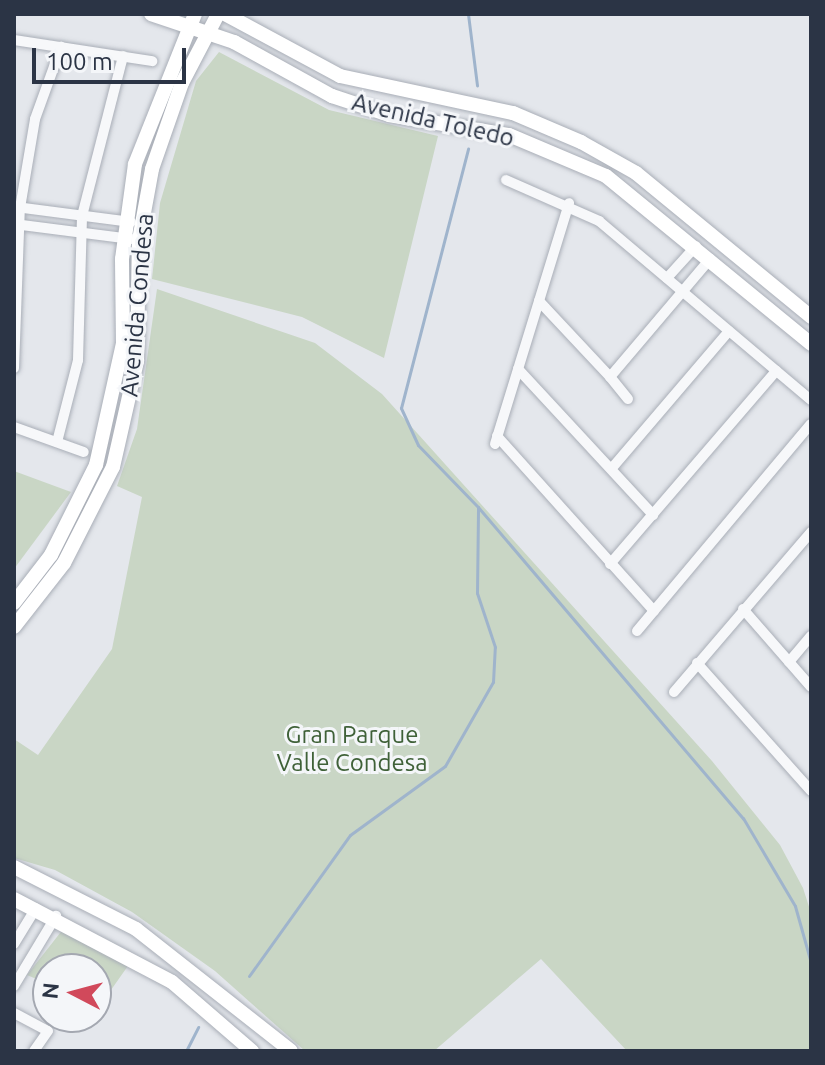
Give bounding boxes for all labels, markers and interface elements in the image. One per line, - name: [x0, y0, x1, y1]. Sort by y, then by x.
- scale bar: [36, 32, 190, 82]
- text: 100 m: [46, 48, 113, 75]
- street label: Avenida Toledo: [349, 87, 517, 153]
- street label: Avenida Condesa: [115, 212, 159, 398]
- park label: Gran Parque Valle Condesa: [277, 721, 427, 777]
- north arrow: [32, 953, 112, 1033]
- text: N: [36, 981, 63, 1000]

